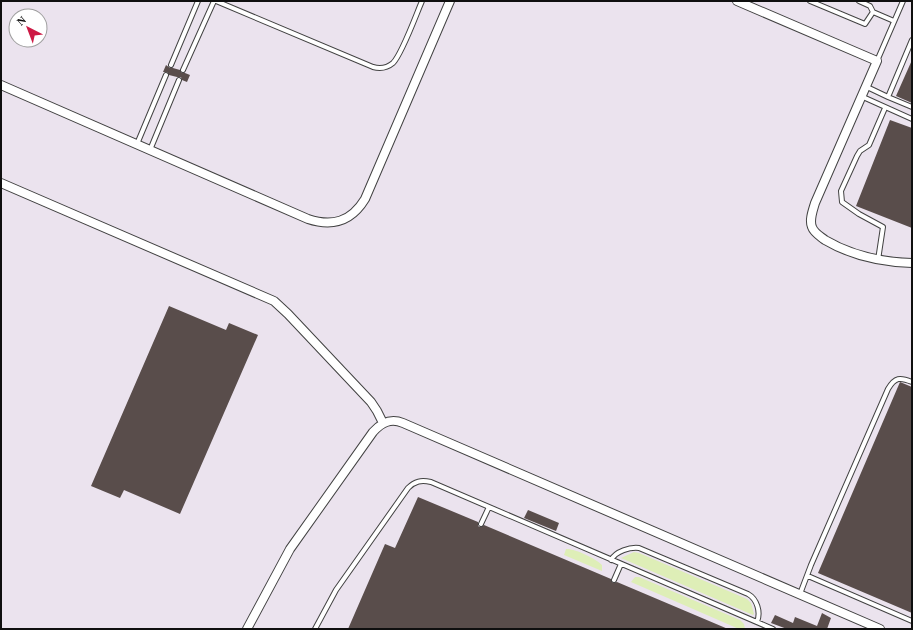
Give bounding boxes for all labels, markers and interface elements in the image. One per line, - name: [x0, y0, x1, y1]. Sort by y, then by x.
- north arrow: [8, 8, 48, 48]
- text: N: [14, 13, 28, 28]

